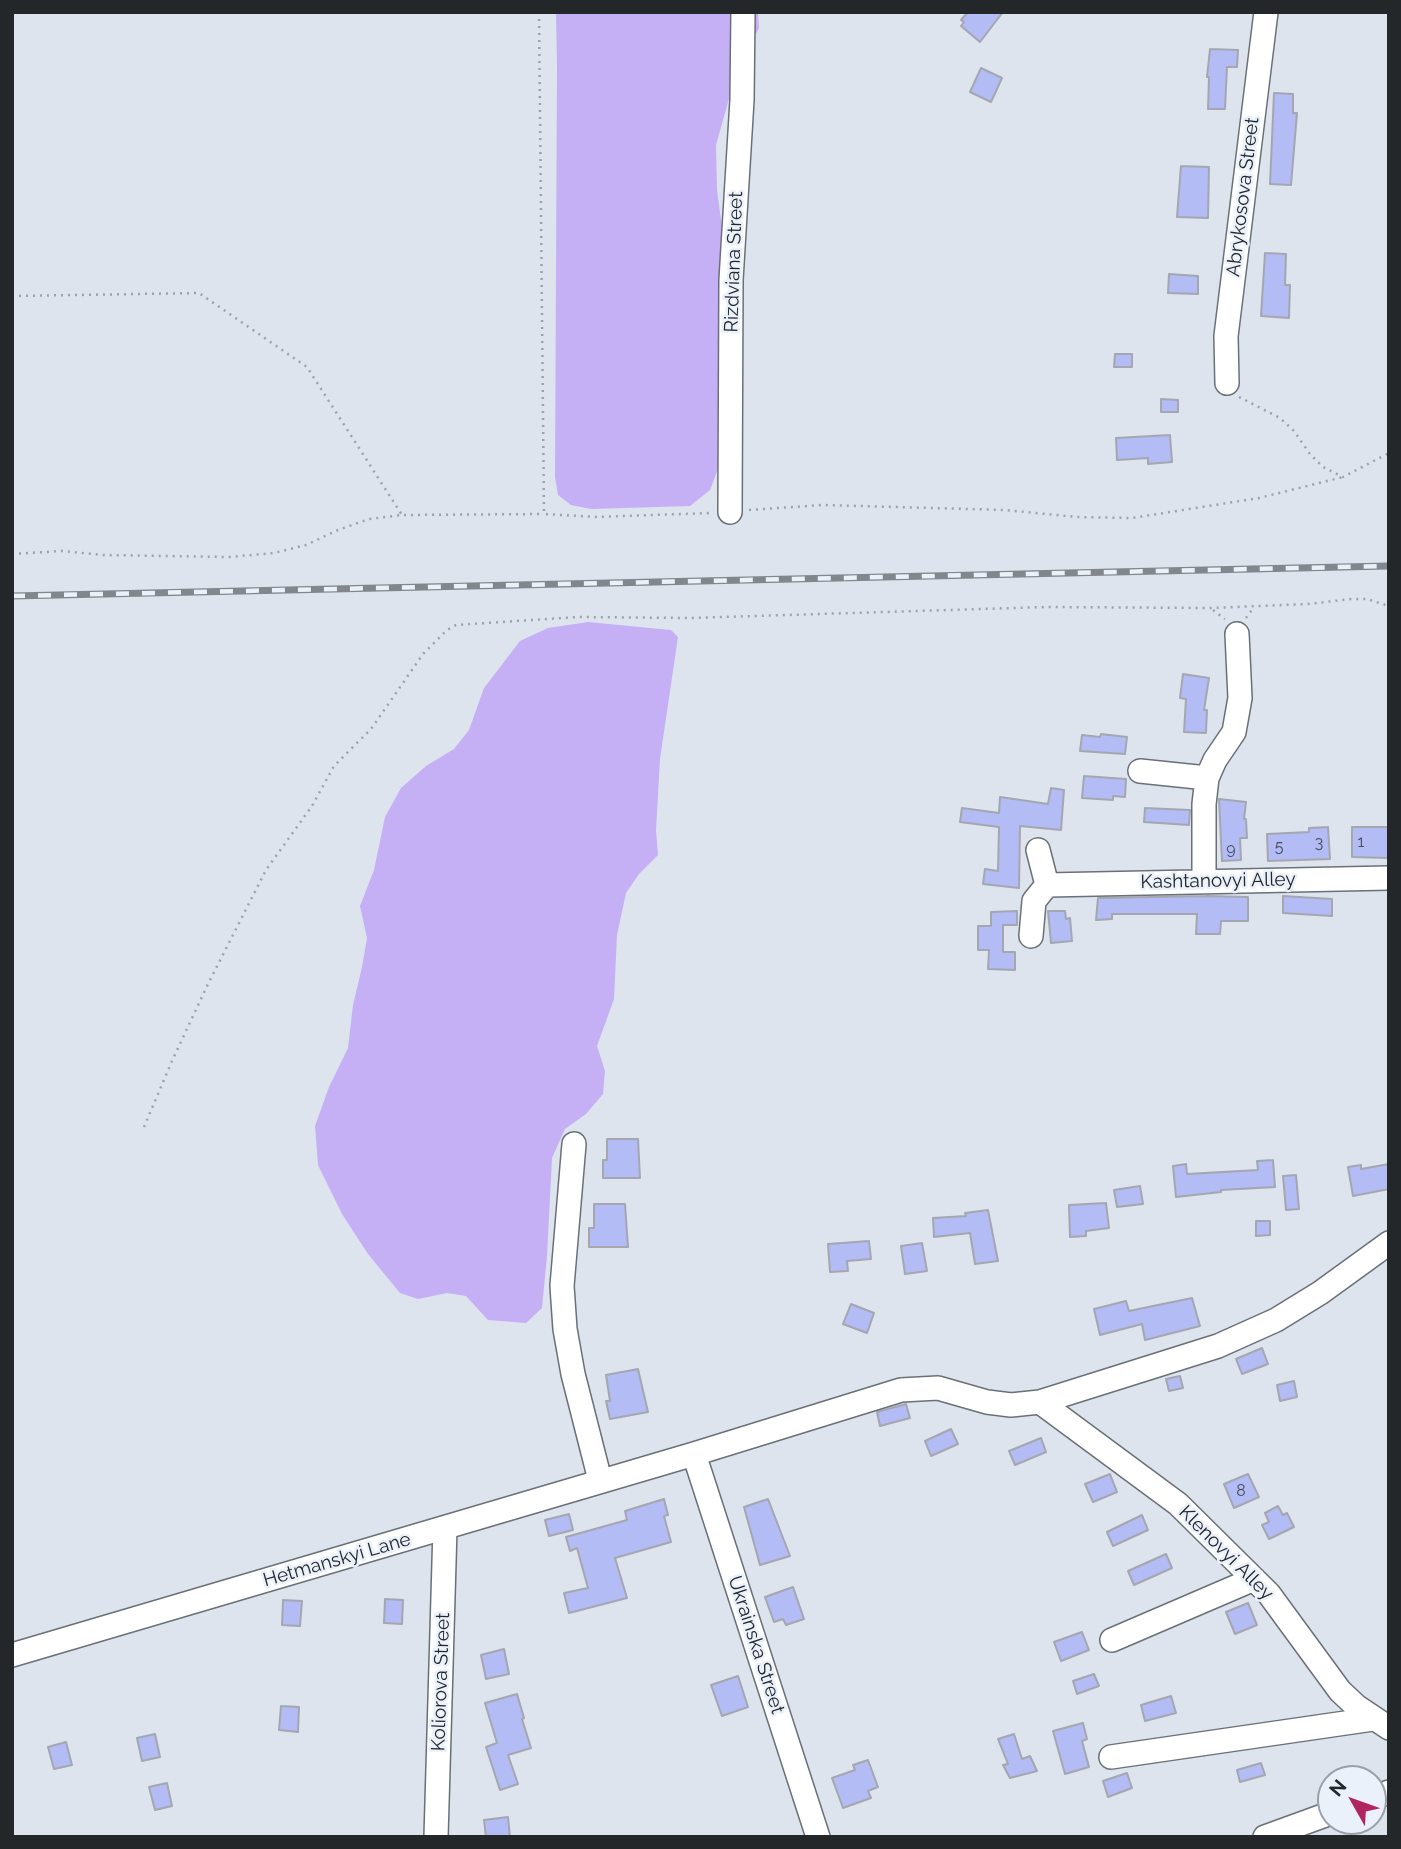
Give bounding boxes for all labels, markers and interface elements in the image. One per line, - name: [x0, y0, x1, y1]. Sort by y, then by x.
- street label: Abrykosova Street: [1222, 116, 1264, 278]
- street label: Rizdviana Street: [720, 191, 748, 333]
- house number: 1: [1358, 832, 1364, 852]
- house number: 3: [1315, 833, 1323, 853]
- house number: 5: [1275, 837, 1283, 857]
- house number: 9: [1226, 839, 1236, 859]
- street label: Kashtanovyi Alley: [1140, 868, 1296, 894]
- house number: 8: [1236, 1481, 1246, 1501]
- street label: Klenovyi Alley: [1174, 1501, 1278, 1605]
- street label: Hetmanskyi Lane: [261, 1528, 413, 1592]
- street label: Ukrainska Street: [723, 1573, 789, 1717]
- street label: Koliorova Street: [427, 1612, 455, 1752]
- north arrow: [1317, 1765, 1387, 1835]
- text: N: [1324, 1775, 1351, 1800]

